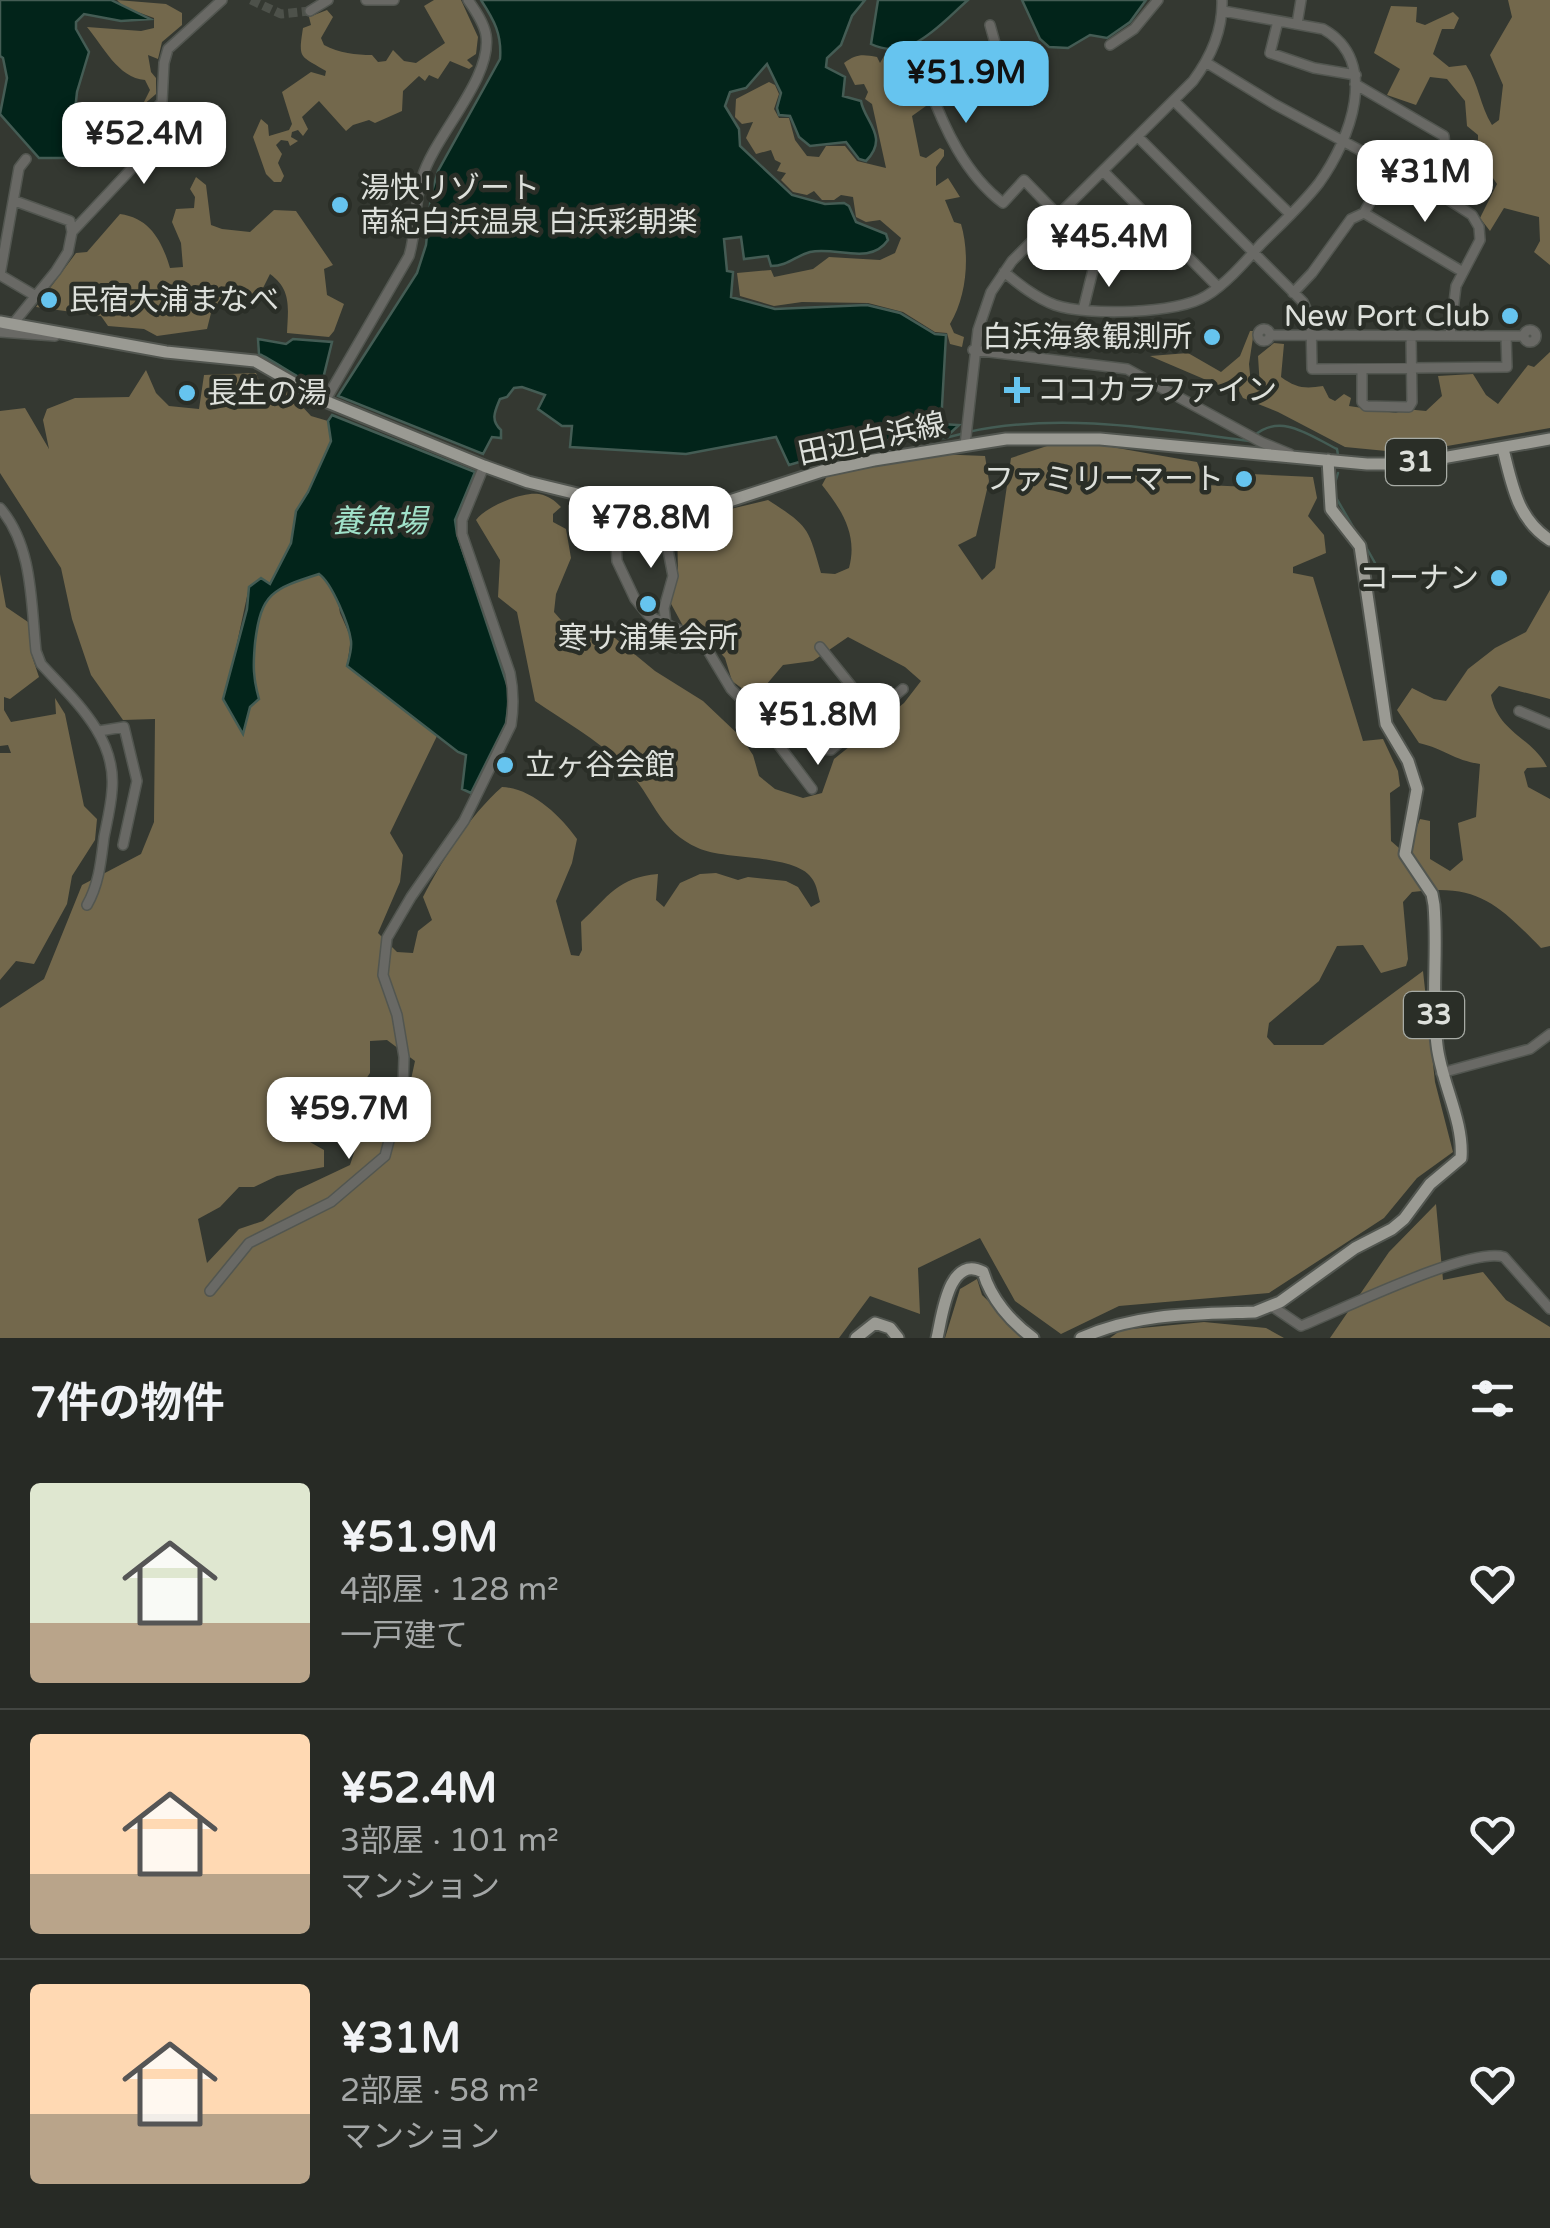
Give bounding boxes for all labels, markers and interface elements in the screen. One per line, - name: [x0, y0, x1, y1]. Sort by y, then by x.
- pin: ¥51.9M: [885, 41, 1047, 126]
- text: ¥51.9M: [906, 54, 1026, 92]
- pin: ¥52.4M: [63, 102, 225, 187]
- text: ¥52.4M: [84, 115, 204, 153]
- pin: ¥31M: [1366, 140, 1484, 225]
- text: ¥31M: [1379, 153, 1471, 191]
- place label: 湯快リゾート 南紀白浜温泉 白浜彩朝楽: [360, 170, 698, 241]
- marker: 湯快リゾート 南紀白浜温泉 白浜彩朝楽: [329, 194, 351, 216]
- pin: ¥45.4M: [1028, 205, 1190, 290]
- text: ¥45.4M: [1049, 218, 1169, 256]
- place label: 民宿大浦まなべ: [69, 282, 279, 319]
- marker: 民宿大浦まなべ: [38, 289, 60, 311]
- place label: New Port Club: [1284, 298, 1490, 335]
- marker: New Port Club: [1499, 305, 1521, 327]
- place label: 白浜海象観測所: [982, 319, 1192, 356]
- marker: 白浜海象観測所: [1201, 326, 1223, 348]
- place label: ココカラファイン: [1037, 372, 1277, 409]
- place label: 長生の湯: [207, 375, 327, 412]
- marker: ココカラファイン: [1006, 379, 1028, 401]
- marker: 長生の湯: [176, 382, 198, 404]
- street label: 田辺白浜線: [795, 405, 949, 473]
- road number: 31: [1386, 439, 1446, 485]
- place label: ファミリーマート: [984, 461, 1224, 498]
- marker: ファミリーマート: [1233, 468, 1255, 490]
- pin: ¥78.8M: [570, 486, 732, 571]
- text: ¥78.8M: [591, 499, 711, 537]
- water label: 養魚場: [331, 503, 430, 541]
- place label: コーナン: [1359, 560, 1479, 597]
- marker: コーナン: [1488, 567, 1510, 589]
- marker: 寒サ浦集会所: [637, 593, 659, 615]
- place label: 寒サ浦集会所: [558, 620, 738, 657]
- pin: ¥51.8M: [737, 683, 899, 768]
- text: ¥51.8M: [758, 696, 878, 734]
- place label: 立ヶ谷会館: [525, 747, 675, 784]
- marker: 立ヶ谷会館: [494, 754, 516, 776]
- road number: 33: [1404, 992, 1464, 1038]
- pin: ¥59.7M: [268, 1077, 430, 1162]
- text: ¥59.7M: [289, 1090, 409, 1128]
- icon: filters: [1465, 1371, 1520, 1426]
- text: 7件の物件: [30, 1378, 224, 1429]
- text: ¥51.9M: [340, 1512, 498, 1563]
- icon: home: [110, 1523, 230, 1643]
- icon: heart: [1465, 1556, 1520, 1611]
- text: 4部屋 · 128 m²: [340, 1571, 559, 1609]
- text: 一戸建て: [340, 1617, 468, 1655]
- text: ¥52.4M: [340, 1763, 497, 1814]
- icon: home: [110, 1774, 230, 1894]
- icon: heart: [1465, 1807, 1520, 1862]
- text: 3部屋 · 101 m²: [340, 1822, 559, 1860]
- text: マンション: [340, 1868, 500, 1906]
- text: ¥31M: [340, 2013, 461, 2064]
- icon: home: [110, 2024, 230, 2144]
- icon: heart: [1465, 2057, 1520, 2112]
- text: 2部屋 · 58 m²: [340, 2072, 539, 2110]
- text: マンション: [340, 2118, 500, 2156]

